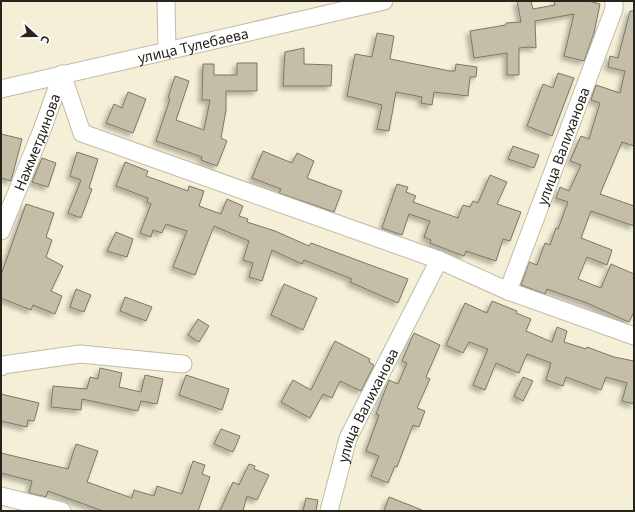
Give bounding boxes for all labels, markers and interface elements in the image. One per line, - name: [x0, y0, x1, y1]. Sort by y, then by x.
- north arrow: [16, 16, 56, 56]
- street label: улица Тулебаева: [136, 23, 250, 67]
- text: С: [38, 34, 54, 46]
- street label: улица Валиханова: [532, 84, 593, 208]
- street label: Нажметдинова: [9, 91, 64, 193]
- street label: улица Валиханова: [333, 345, 402, 464]

